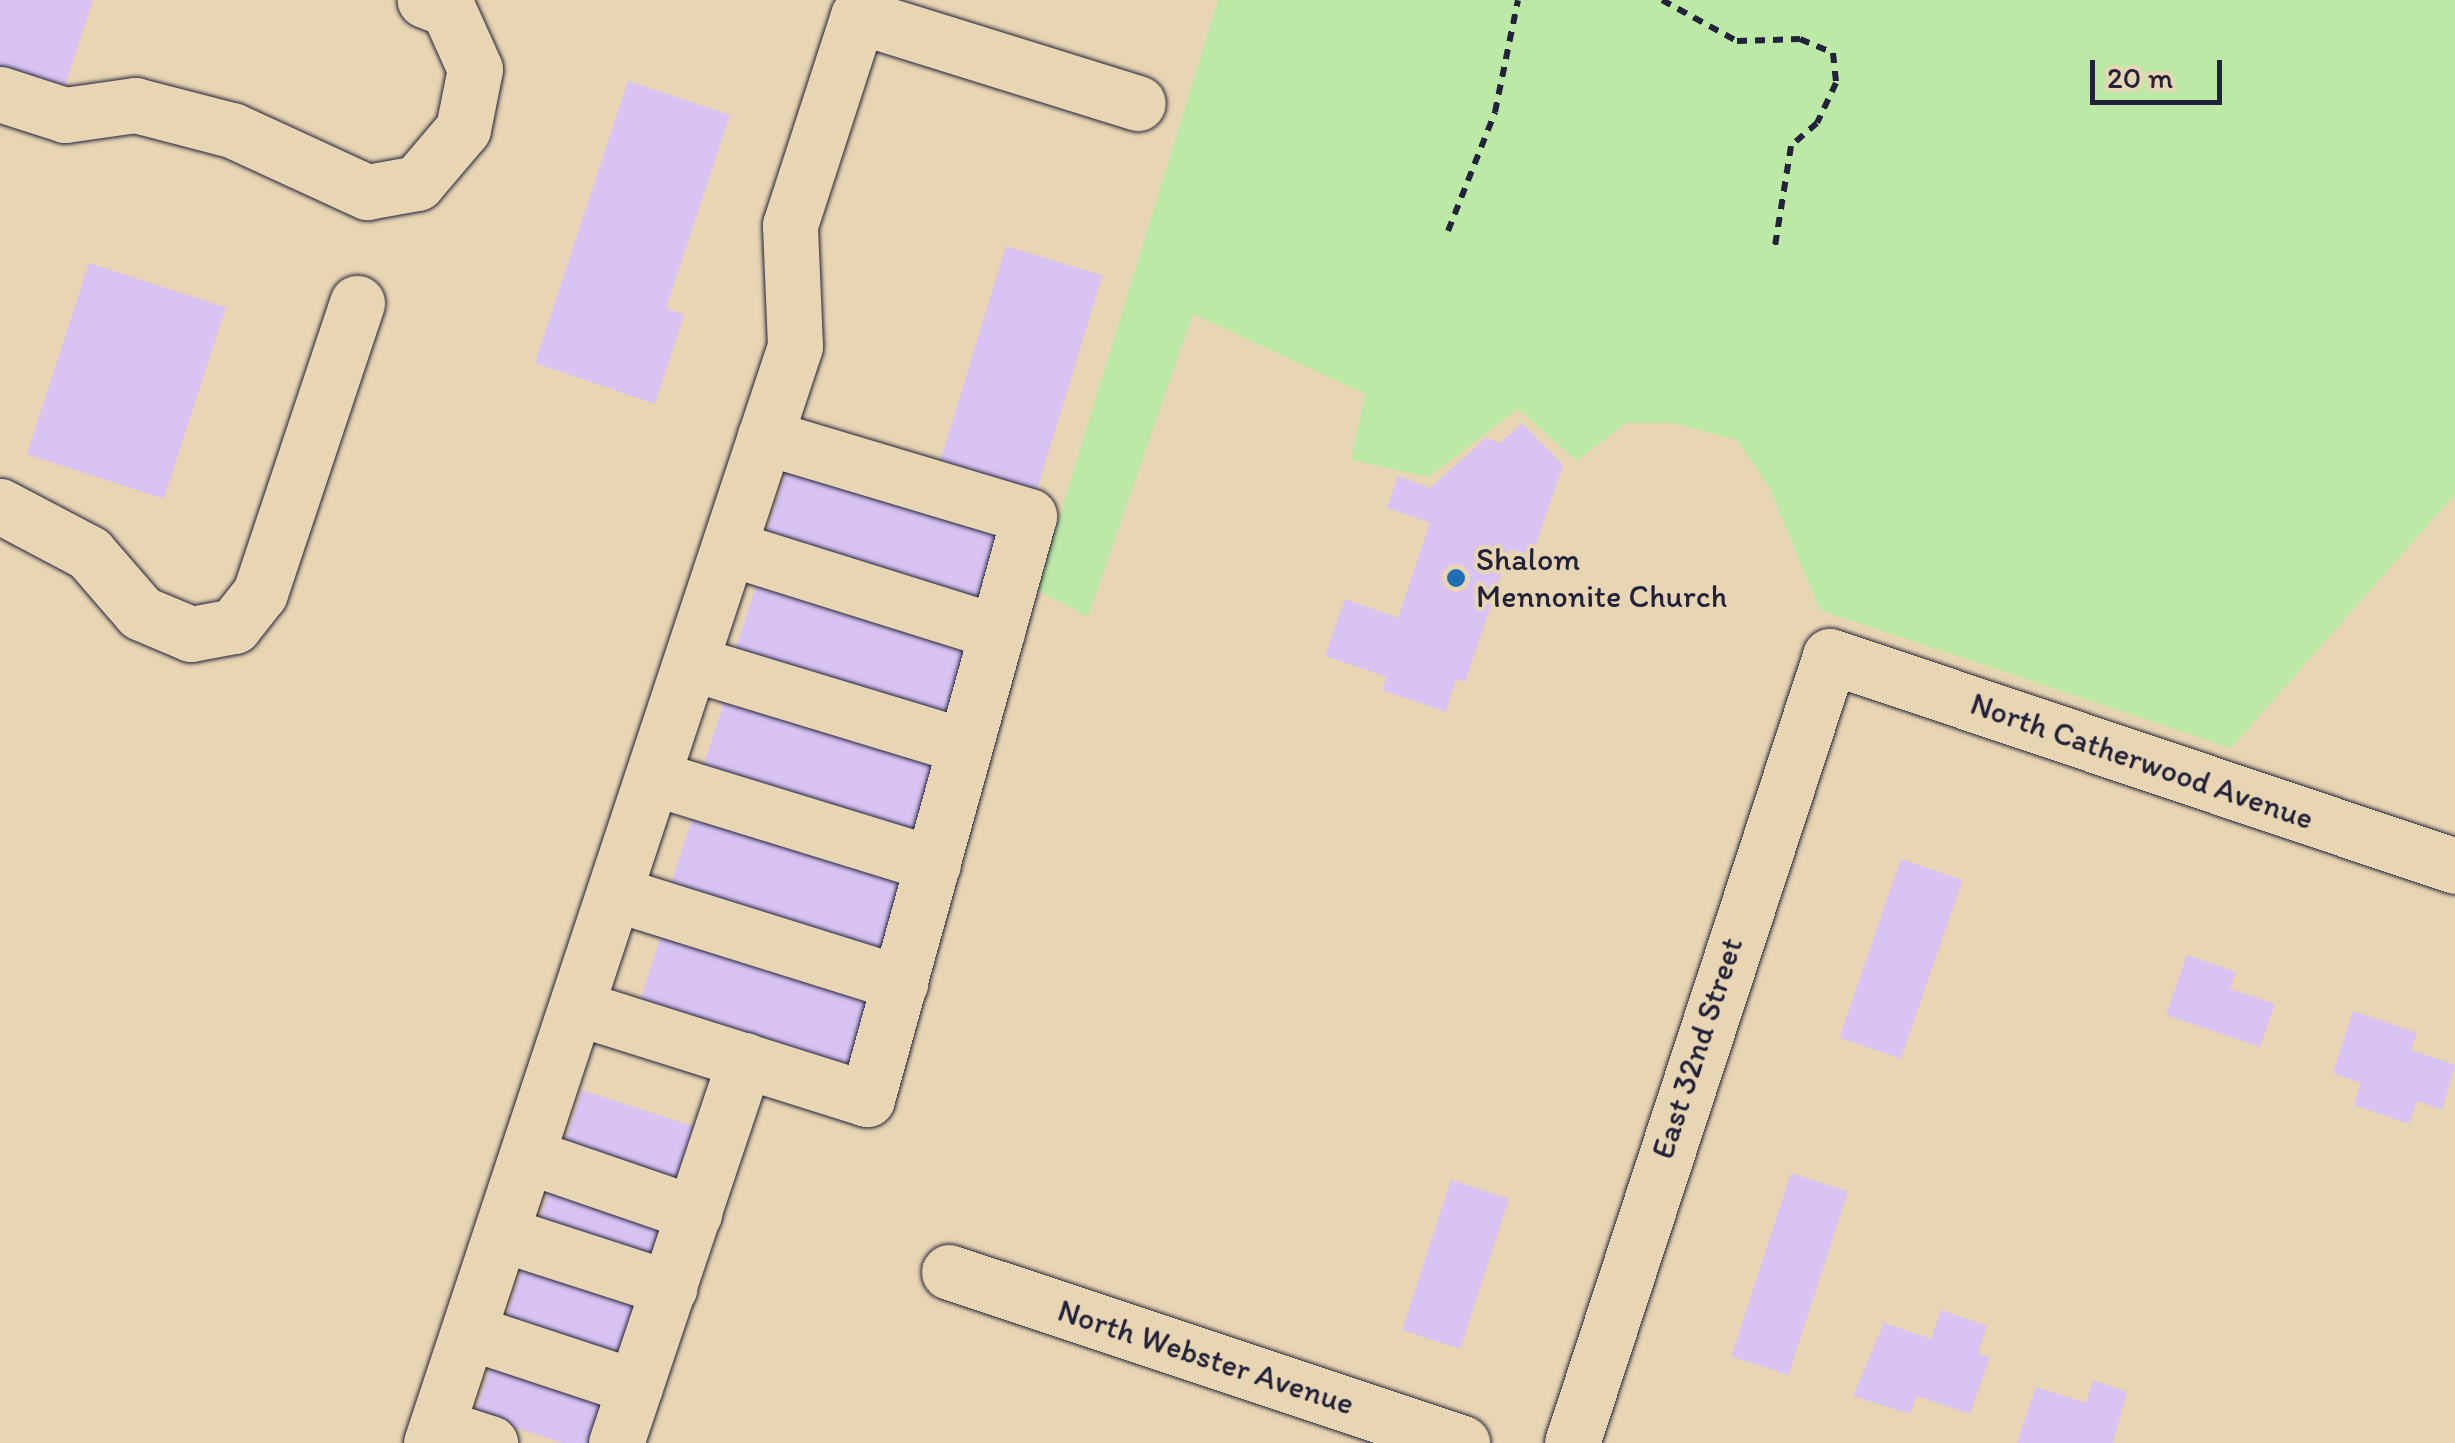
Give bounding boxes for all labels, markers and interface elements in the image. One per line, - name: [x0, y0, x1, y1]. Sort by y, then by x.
- scale bar: [2095, 40, 2228, 102]
- text: 20 m: [2107, 59, 2173, 96]
- place label: Shalom Mennonite Church: [1476, 541, 1728, 616]
- marker: Shalom Mennonite Church: [1445, 567, 1467, 589]
- street label: North Catherwood Avenue: [1966, 684, 2318, 838]
- street label: East 32nd Street: [1643, 933, 1751, 1163]
- street label: North Webster Avenue: [1054, 1291, 1358, 1423]

